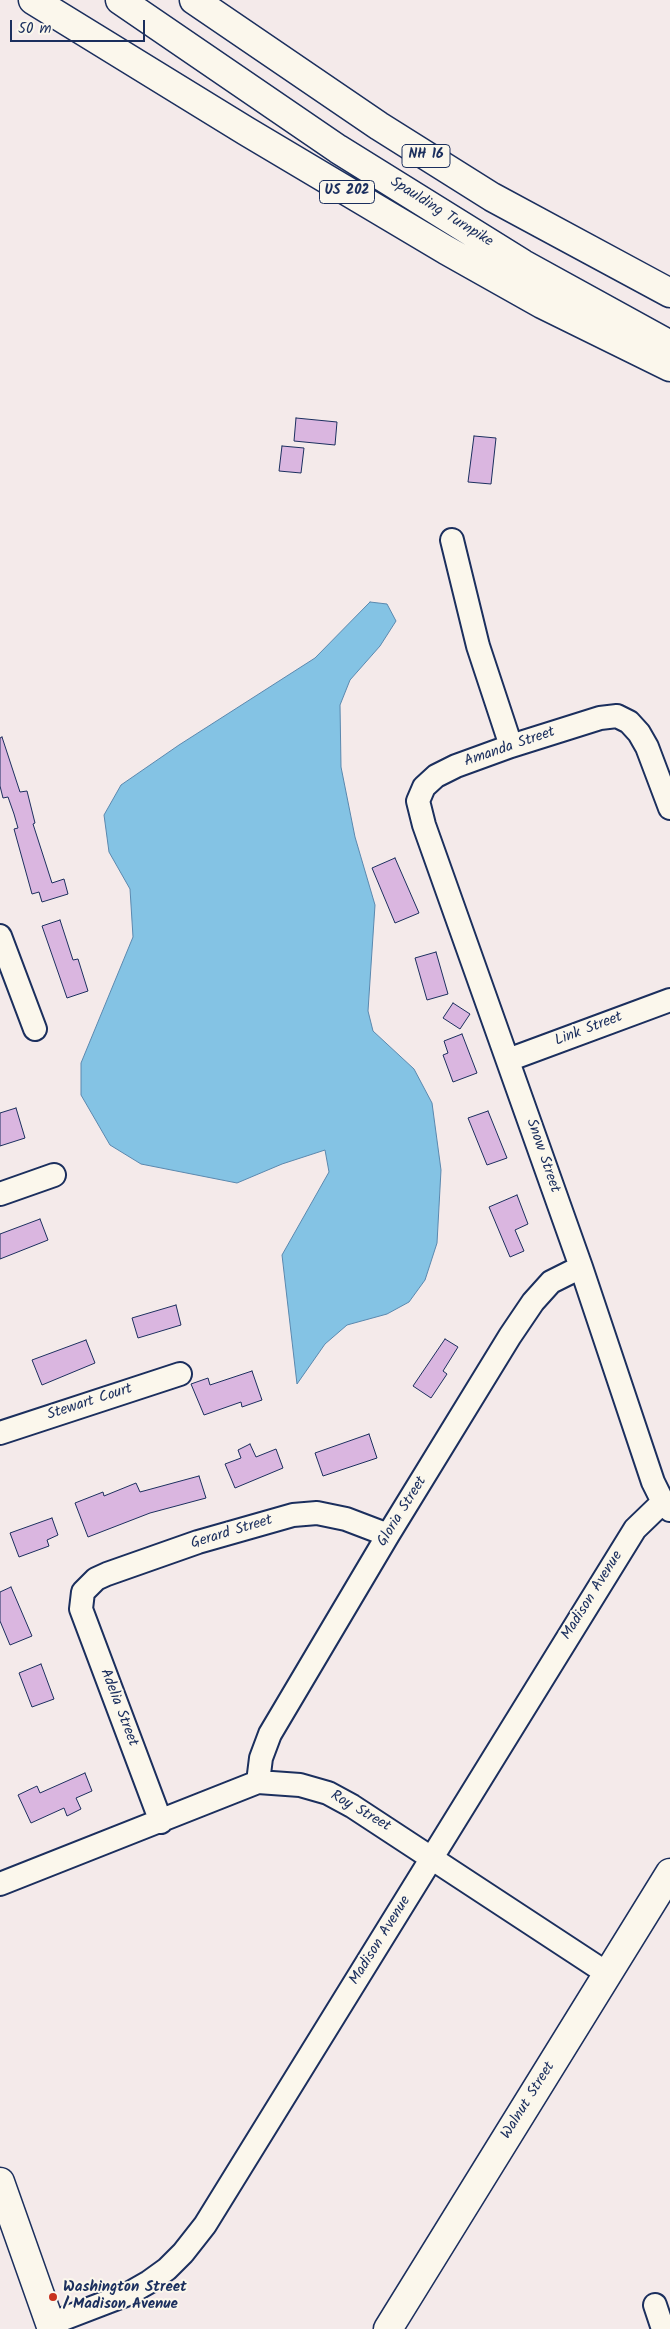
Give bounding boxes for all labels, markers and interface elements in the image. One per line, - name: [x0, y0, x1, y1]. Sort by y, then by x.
- scale bar: [12, 10, 148, 42]
- text: 50 m: [18, 17, 52, 41]
- road number: NH 16: [402, 144, 450, 168]
- street label: Spaulding Turnpike: [386, 174, 496, 252]
- road number: US 202: [320, 180, 374, 203]
- street label: Amanda Street: [462, 724, 558, 772]
- street label: Link Street: [553, 1009, 625, 1051]
- street label: Snow Street: [521, 1117, 563, 1195]
- street label: Stewart Court: [45, 1381, 135, 1425]
- street label: Gloria Street: [374, 1474, 432, 1550]
- street label: Gerard Street: [189, 1512, 275, 1554]
- street label: Madison Avenue: [559, 1548, 627, 1644]
- street label: Adelia Street: [95, 1667, 141, 1749]
- street label: Roy Street: [327, 1788, 393, 1836]
- street label: Madison Avenue: [347, 1893, 415, 1989]
- street label: Walnut Street: [498, 2059, 560, 2143]
- place label: Washington Street / Madison Avenue: [63, 2279, 187, 2314]
- marker: Washington Street / Madison Avenue: [47, 2291, 59, 2303]

